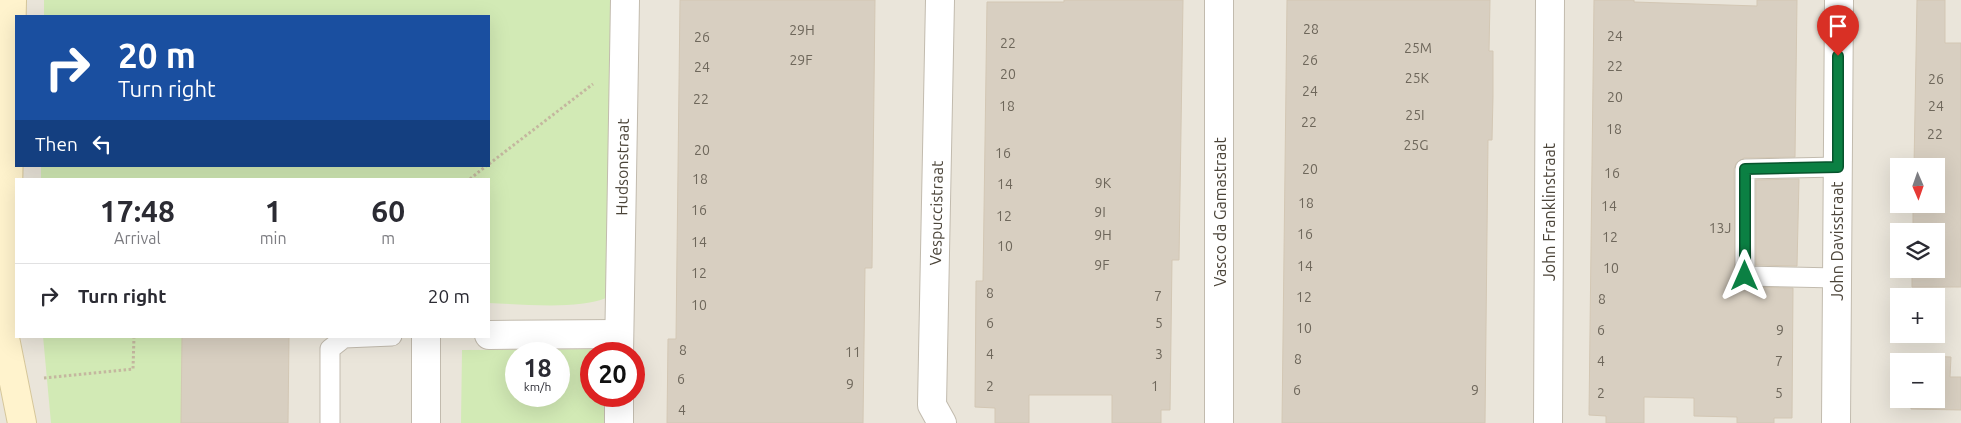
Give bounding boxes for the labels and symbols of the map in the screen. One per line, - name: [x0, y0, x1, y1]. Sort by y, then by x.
- pin: [1817, 5, 1859, 56]
- house number: 28: [1303, 21, 1319, 37]
- house number: 29H: [789, 22, 815, 38]
- house number: 24: [1607, 28, 1623, 44]
- house number: 26: [694, 29, 710, 45]
- house number: 22: [1000, 35, 1016, 51]
- house number: 25M: [1404, 40, 1432, 56]
- house number: 29F: [789, 52, 813, 68]
- house number: 26: [1302, 52, 1318, 68]
- house number: 22: [1607, 58, 1623, 74]
- house number: 24: [694, 59, 710, 75]
- house number: 20: [1000, 66, 1016, 82]
- house number: 25K: [1405, 70, 1430, 86]
- house number: 26: [1928, 71, 1944, 87]
- house number: 24: [1302, 83, 1318, 99]
- house number: 20: [1607, 89, 1623, 105]
- house number: 22: [693, 91, 709, 107]
- house number: 18: [999, 98, 1015, 114]
- house number: 24: [1928, 98, 1944, 114]
- house number: 25I: [1405, 107, 1425, 123]
- house number: 22: [1301, 114, 1317, 130]
- street label: Hudsonstraat: [612, 118, 632, 216]
- house number: 18: [1606, 121, 1622, 137]
- house number: 22: [1927, 126, 1943, 142]
- street label: Vasco da Gamastraat: [1211, 136, 1229, 287]
- house number: 25G: [1403, 137, 1429, 153]
- house number: 20: [694, 142, 710, 158]
- street label: John Franklinstraat: [1540, 142, 1558, 281]
- house number: 16: [995, 145, 1011, 161]
- north arrow: [1890, 158, 1945, 212]
- street label: Vespuccistraat: [926, 160, 946, 265]
- house number: 20: [1302, 161, 1318, 177]
- house number: 16: [1604, 165, 1620, 181]
- house number: 18: [692, 171, 708, 187]
- house number: 9K: [1095, 175, 1112, 191]
- house number: 14: [997, 176, 1013, 192]
- street label: John Davisstraat: [1828, 181, 1846, 301]
- house number: 18: [1298, 195, 1314, 211]
- house number: 14: [1601, 198, 1617, 214]
- house number: 16: [691, 202, 707, 218]
- house number: 9I: [1094, 204, 1106, 220]
- house number: 12: [996, 208, 1012, 224]
- house number: 13J: [1709, 220, 1731, 236]
- house number: 16: [1297, 226, 1313, 242]
- house number: 9H: [1094, 227, 1112, 243]
- house number: 12: [1602, 229, 1618, 245]
- house number: 14: [691, 234, 707, 250]
- house number: 10: [997, 238, 1013, 254]
- position arrow: [1718, 249, 1770, 301]
- house number: 9F: [1094, 257, 1110, 273]
- house number: 14: [1297, 258, 1313, 274]
- house number: 10: [1603, 260, 1619, 276]
- house number: 12: [691, 265, 707, 281]
- house number: 8: [986, 285, 994, 301]
- house number: 7: [1154, 288, 1162, 304]
- house number: 12: [1296, 289, 1312, 305]
- house number: 8: [1598, 291, 1606, 307]
- house number: 10: [691, 297, 707, 313]
- house number: 6: [986, 315, 994, 331]
- house number: 5: [1155, 315, 1163, 331]
- house number: 10: [1296, 320, 1312, 336]
- house number: 6: [1597, 322, 1605, 338]
- house number: 9: [1776, 322, 1784, 338]
- speed limit sign: 20: [580, 342, 645, 407]
- house number: 8: [679, 342, 687, 358]
- house number: 11: [845, 344, 861, 360]
- house number: 4: [986, 346, 994, 362]
- house number: 3: [1155, 346, 1163, 362]
- house number: 8: [1294, 351, 1302, 367]
- house number: 4: [1597, 353, 1605, 369]
- house number: 7: [1775, 353, 1783, 369]
- house number: 6: [677, 371, 685, 387]
- house number: 9: [846, 376, 854, 392]
- house number: 2: [986, 378, 994, 394]
- house number: 1: [1151, 378, 1159, 394]
- house number: 6: [1293, 382, 1301, 398]
- house number: 9: [1471, 382, 1479, 398]
- house number: 2: [1597, 385, 1605, 401]
- house number: 5: [1775, 385, 1783, 401]
- house number: 4: [678, 402, 686, 418]

